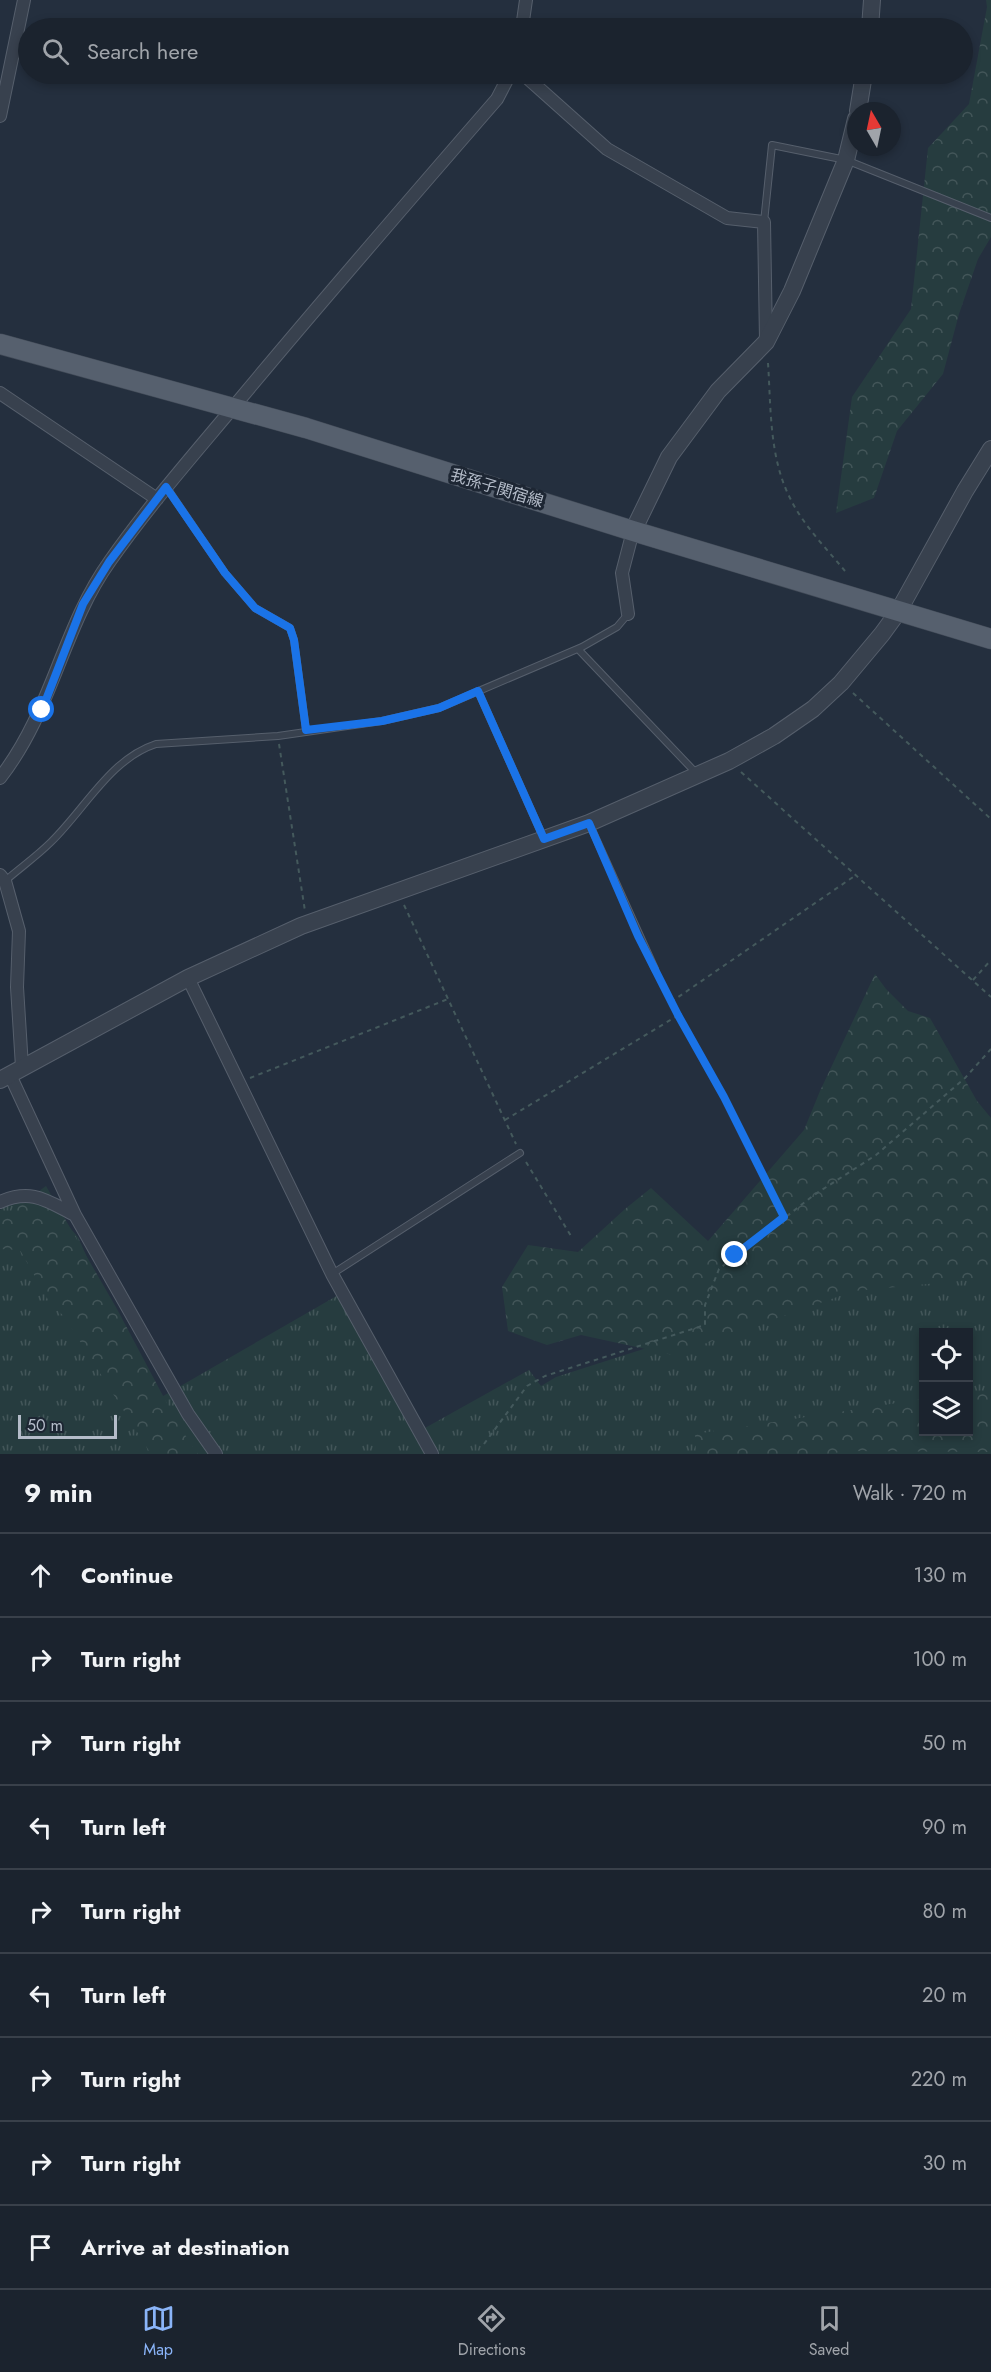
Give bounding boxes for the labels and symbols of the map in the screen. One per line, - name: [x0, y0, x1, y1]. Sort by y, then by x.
- north arrow: [847, 102, 901, 156]
- street label: 我孫子関宿線: [448, 463, 546, 513]
- route start: [28, 696, 54, 722]
- route end: [721, 1241, 747, 1267]
- scale bar: [18, 1412, 117, 1440]

